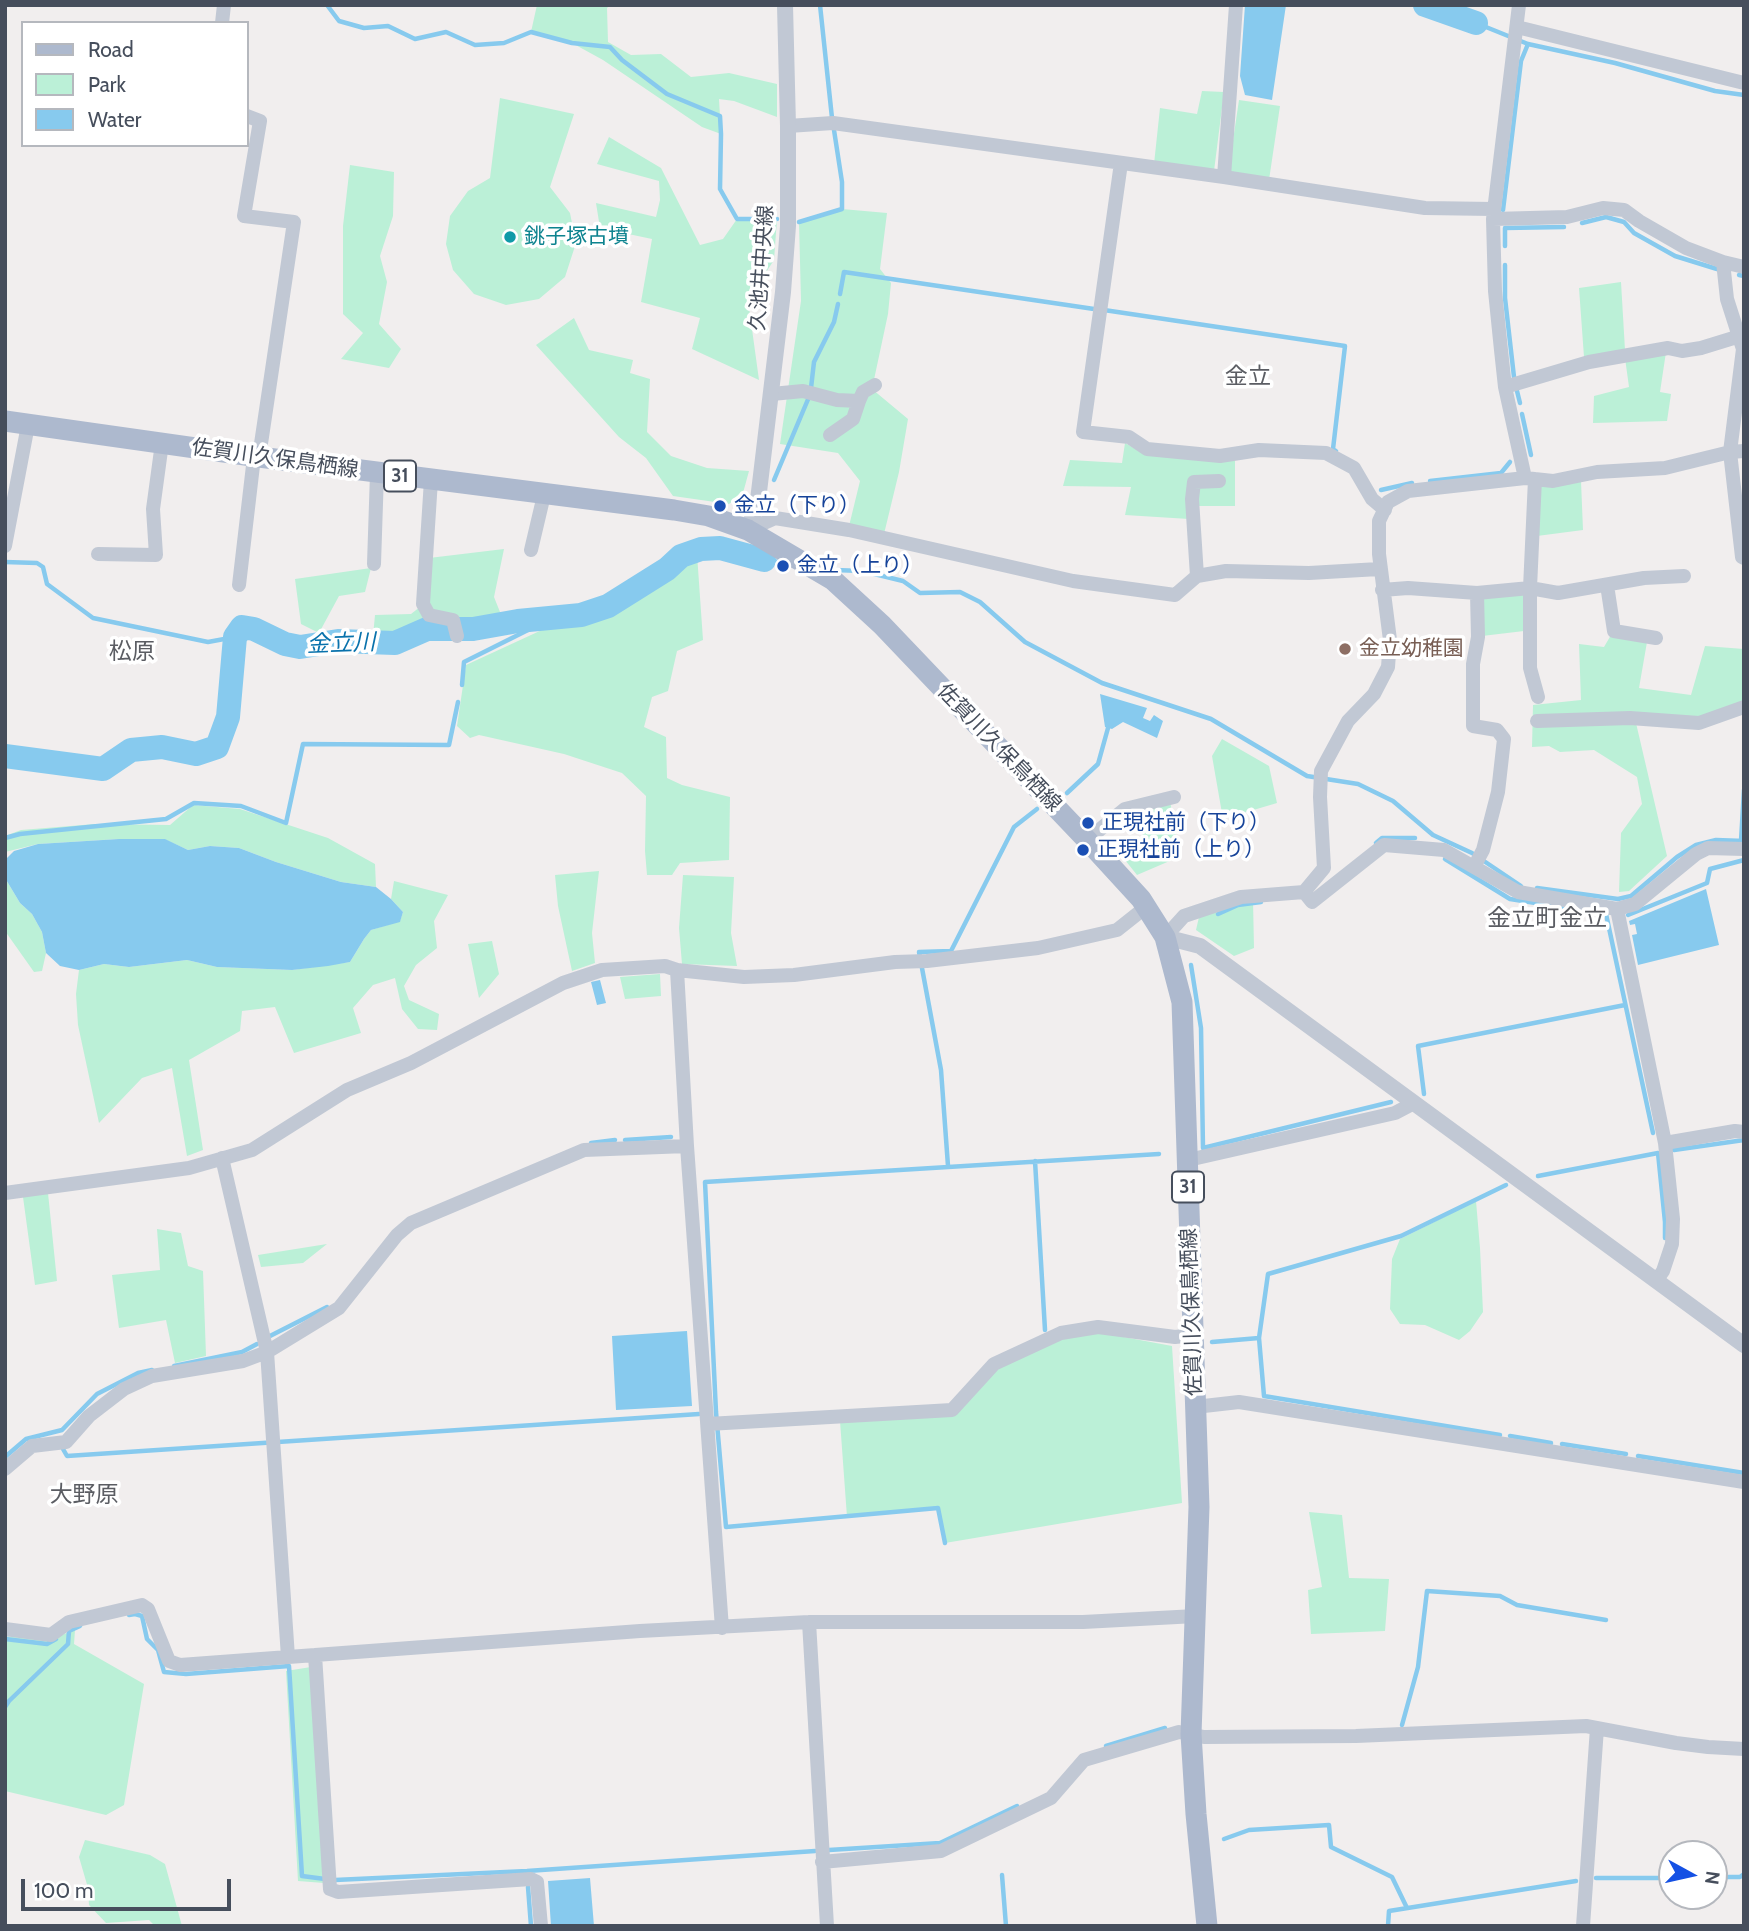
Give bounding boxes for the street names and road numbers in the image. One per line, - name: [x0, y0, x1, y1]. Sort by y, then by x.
- street label: 久池井中央線: [745, 204, 779, 332]
- street label: 佐賀川久保鳥栖線: [190, 435, 360, 483]
- road number: 31: [384, 461, 416, 491]
- street label: 佐賀川久保鳥栖線: [932, 679, 1066, 817]
- road number: 31: [1172, 1172, 1204, 1203]
- street label: 佐賀川久保鳥栖線: [1176, 1228, 1208, 1396]

